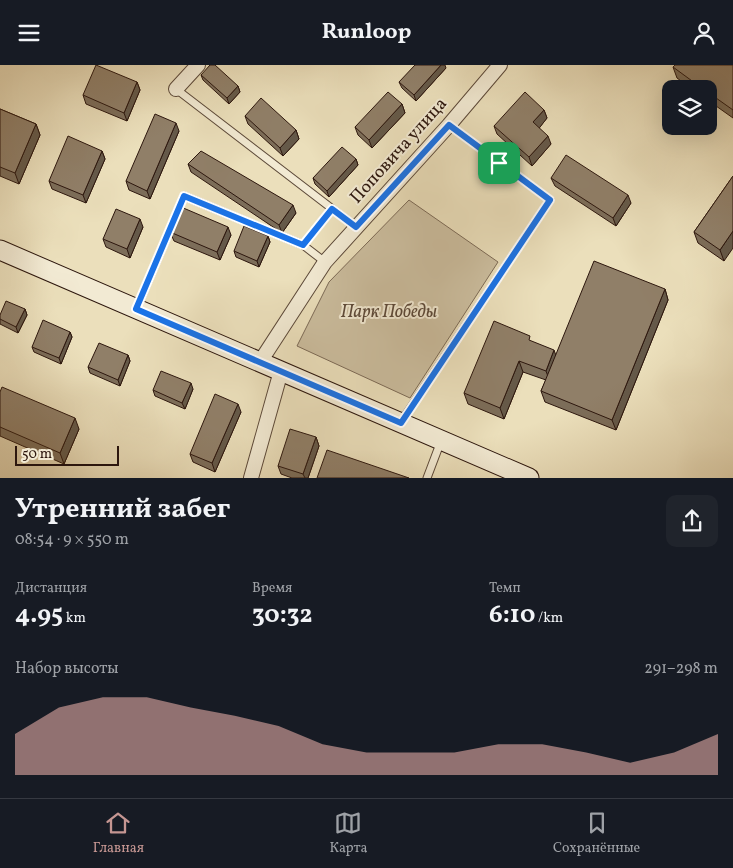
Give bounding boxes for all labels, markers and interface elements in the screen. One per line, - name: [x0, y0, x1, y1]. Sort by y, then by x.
- text: Runloop: [322, 17, 411, 48]
- icon: menu: [15, 19, 43, 47]
- icon: person: [690, 19, 718, 47]
- map controls: [662, 80, 717, 135]
- button: layers: [662, 80, 717, 135]
- street label: Поповича улица: [345, 92, 453, 209]
- pin: [478, 142, 520, 184]
- icon: arrive: [485, 149, 513, 177]
- park label: Парк Победы: [341, 300, 437, 325]
- scale bar: [15, 443, 119, 466]
- text: 50 m: [22, 445, 52, 464]
- text: Утренний забег: [15, 490, 230, 529]
- button: share: [666, 495, 718, 547]
- text: 08:54 · 9 × 550 m: [15, 529, 129, 551]
- text: Дистанция: [15, 579, 87, 598]
- text: Время: [252, 579, 292, 598]
- text: Темп: [489, 579, 521, 598]
- text: 4.95: [15, 598, 63, 633]
- text: 30:32: [252, 598, 313, 633]
- text: 6:10: [489, 598, 535, 633]
- text: km: [63, 609, 86, 628]
- text: /km: [535, 609, 563, 628]
- text: Набор высоты: [15, 658, 119, 680]
- text: 291–298 m: [644, 658, 718, 680]
- tab: Главная: [93, 809, 144, 858]
- tab: Карта: [329, 809, 367, 858]
- tab: Сохранённые: [553, 809, 640, 858]

